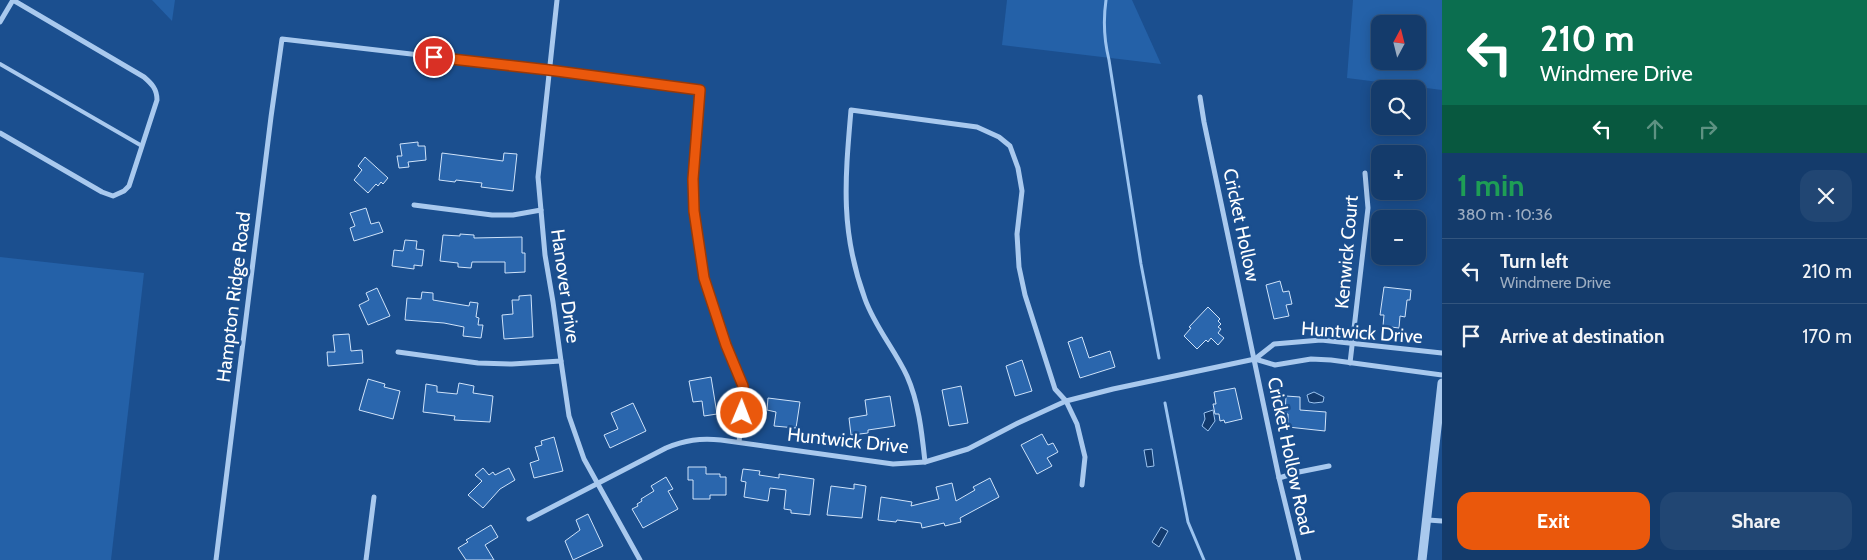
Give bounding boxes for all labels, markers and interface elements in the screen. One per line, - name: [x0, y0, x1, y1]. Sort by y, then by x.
- north arrow: [1371, 15, 1426, 70]
- map controls: [1371, 15, 1426, 265]
- text: 210 m: [1540, 17, 1634, 60]
- icon: left: [1457, 20, 1522, 85]
- pin: [413, 36, 455, 78]
- icon: arrive: [420, 43, 448, 71]
- text: Windmere Drive: [1540, 60, 1693, 87]
- button: search: [1371, 80, 1426, 135]
- icon: left: [1588, 115, 1616, 143]
- icon: ahead: [1641, 115, 1669, 143]
- icon: right: [1694, 115, 1722, 143]
- button: +: [1371, 145, 1426, 200]
- street label: Cricket Hollow: [1218, 166, 1265, 284]
- text: 1 min: [1457, 167, 1525, 204]
- button: close: [1800, 170, 1852, 222]
- street label: Kenwick Court: [1330, 194, 1363, 310]
- text: 380 m · 10:36: [1457, 205, 1553, 224]
- street label: Hampton Ridge Road: [212, 210, 255, 384]
- button: −: [1371, 210, 1426, 265]
- street label: Hanover Drive: [546, 228, 585, 345]
- text: Turn left: [1500, 250, 1568, 273]
- icon: left: [1457, 257, 1485, 285]
- text: 210 m: [1802, 260, 1852, 283]
- text: Windmere Drive: [1500, 273, 1611, 292]
- street label: Huntwick Drive: [1300, 317, 1424, 348]
- icon: arrive: [1457, 322, 1485, 350]
- text: Arrive at destination: [1500, 325, 1664, 348]
- text: 170 m: [1802, 325, 1852, 348]
- street label: Cricket Hollow Road: [1263, 375, 1318, 537]
- position arrow: [715, 386, 767, 438]
- street label: Huntwick Drive: [786, 423, 910, 458]
- button: Exit: [1457, 492, 1650, 550]
- button: Share: [1660, 492, 1852, 550]

